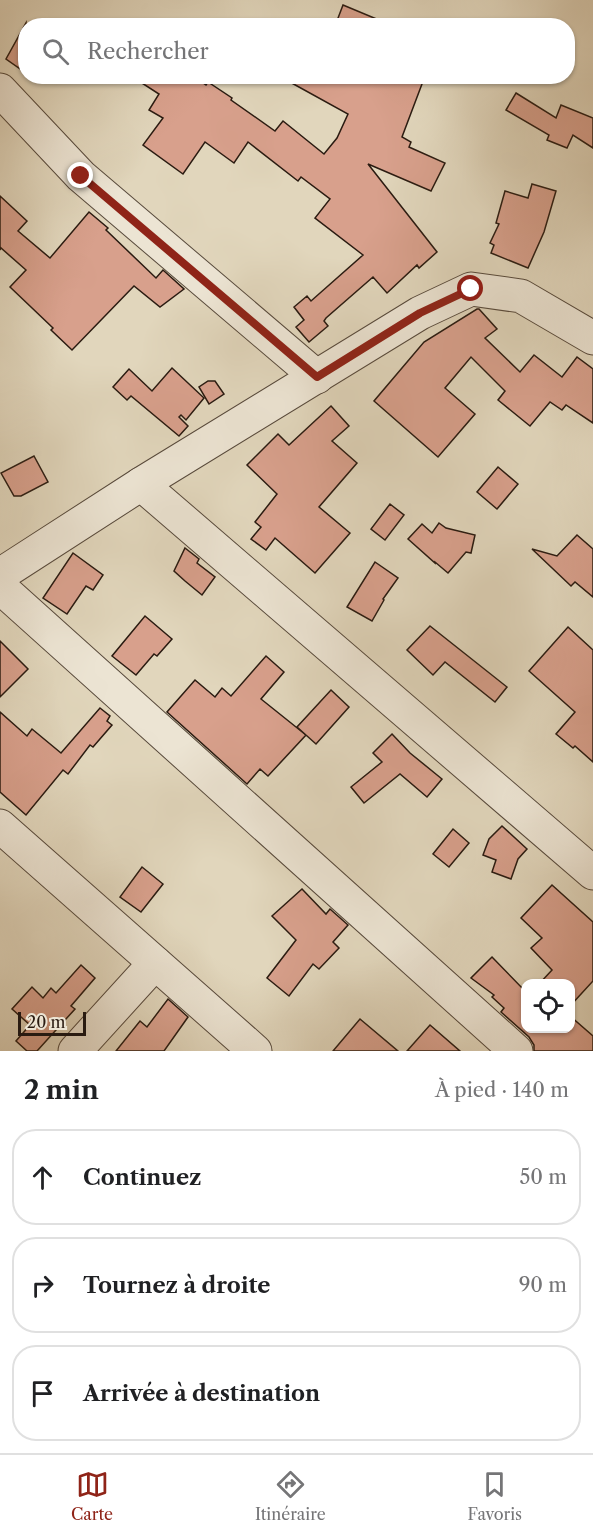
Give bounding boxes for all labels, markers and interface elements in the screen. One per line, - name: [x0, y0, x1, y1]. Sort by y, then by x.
- search box: [18, 18, 575, 84]
- icon: search: [39, 35, 72, 68]
- text: Rechercher: [87, 38, 209, 65]
- route end: [67, 162, 93, 188]
- route start: [457, 275, 483, 301]
- map controls: [521, 979, 575, 1033]
- button: locate: [521, 979, 575, 1033]
- scale bar: [18, 1009, 86, 1036]
- text: 20 m: [27, 1012, 66, 1032]
- text: 2 min: [24, 1074, 99, 1106]
- text: À pied · 140 m: [435, 1078, 569, 1102]
- icon: ahead: [26, 1161, 59, 1194]
- text: Continuez: [83, 1164, 202, 1191]
- text: 50 m: [520, 1165, 567, 1189]
- icon: right: [26, 1269, 59, 1302]
- text: Tournez à droite: [83, 1272, 270, 1299]
- text: 90 m: [519, 1273, 567, 1297]
- icon: arrive: [26, 1377, 59, 1410]
- text: Arrivée à destination: [83, 1380, 320, 1407]
- tab: Carte: [71, 1468, 113, 1524]
- tab: Itinéraire: [255, 1468, 326, 1524]
- tab: Favoris: [468, 1468, 522, 1524]

